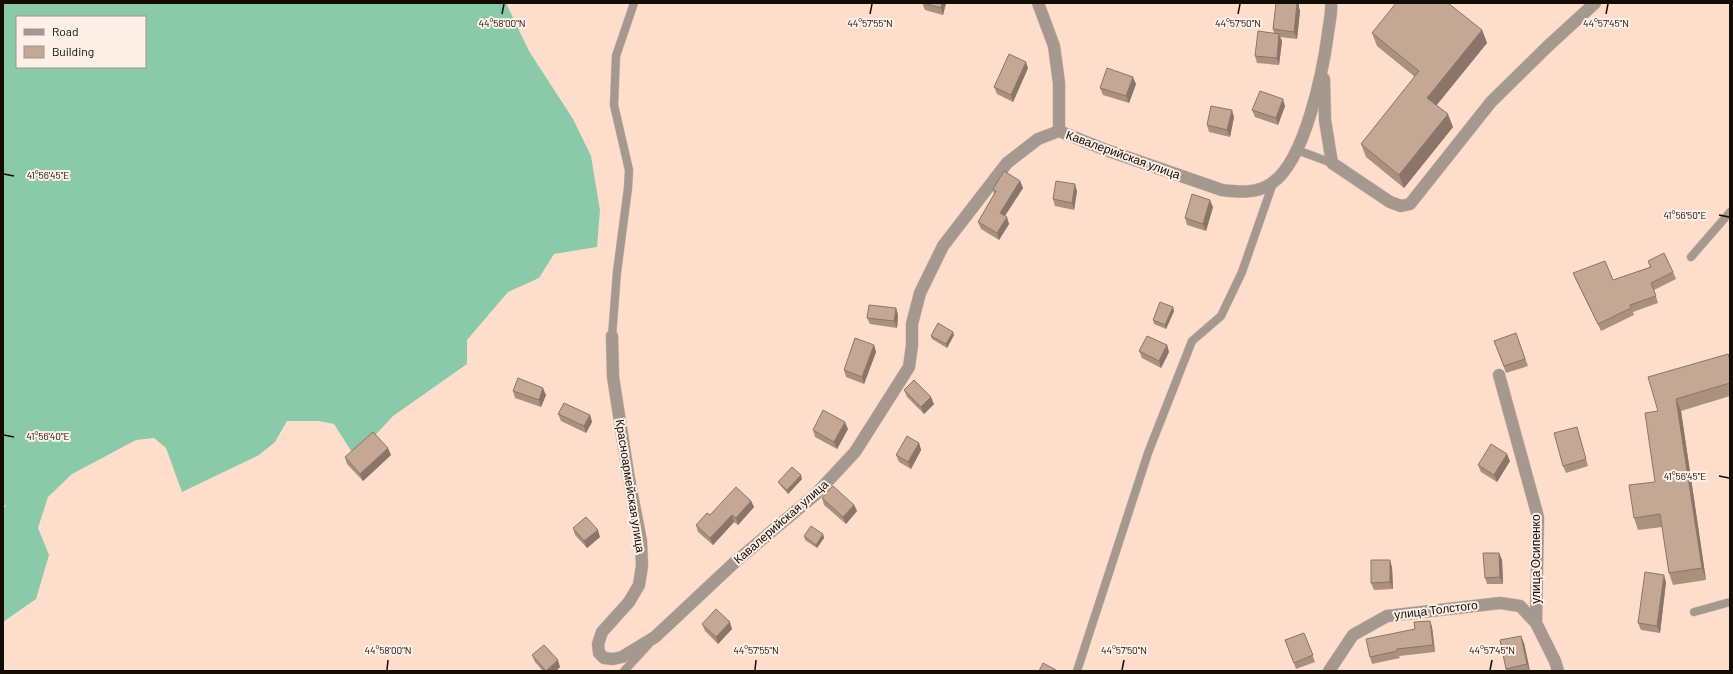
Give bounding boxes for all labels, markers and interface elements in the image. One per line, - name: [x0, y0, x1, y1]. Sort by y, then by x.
- legend: [16, 16, 146, 68]
- text: 44°58'00"N: [478, 17, 526, 29]
- text: 44°57'55"N: [847, 17, 893, 29]
- text: 44°57'50"N: [1215, 17, 1261, 29]
- text: 44°57'45"N: [1583, 17, 1629, 29]
- text: Road: [52, 24, 79, 38]
- text: Building: [52, 44, 94, 58]
- street label: Кавалерийская улица: [1064, 127, 1183, 182]
- text: 41°56'45"E: [27, 169, 69, 181]
- text: 41°56'50"E: [1664, 209, 1706, 221]
- street label: Красноармейская улица: [613, 418, 648, 554]
- text: 41°56'40"E: [26, 430, 70, 442]
- text: 41°56'45"E: [1664, 470, 1706, 482]
- street label: Кавалерийская улица: [730, 476, 831, 567]
- street label: улица Осипенко: [1528, 514, 1543, 604]
- street label: улица Толстого: [1393, 597, 1479, 622]
- text: 44°58'00"N: [364, 644, 412, 656]
- text: 44°57'55"N: [733, 644, 779, 656]
- text: 44°57'50"N: [1101, 644, 1147, 656]
- text: 44°57'45"N: [1469, 644, 1515, 656]

